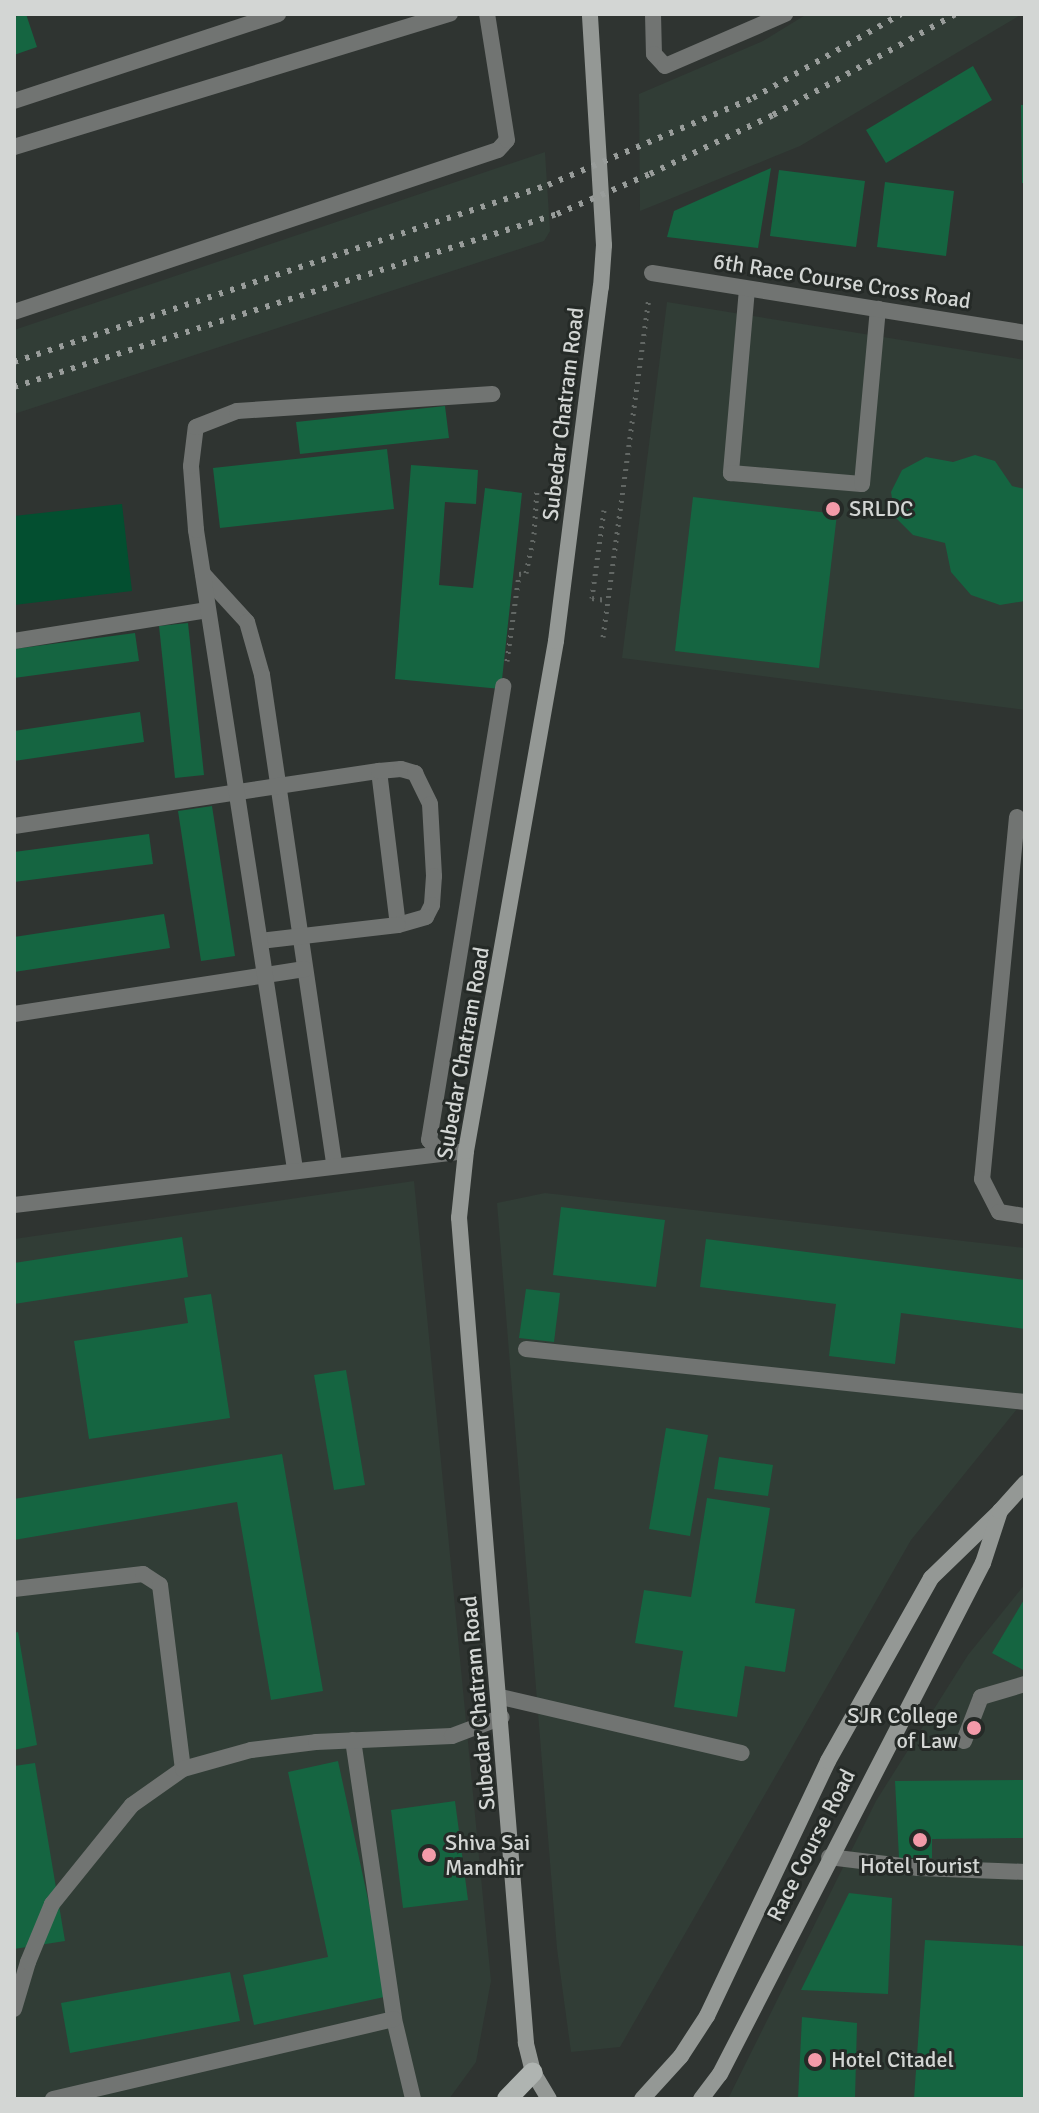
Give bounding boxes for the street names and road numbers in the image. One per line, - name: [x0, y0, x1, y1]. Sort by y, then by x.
- street label: 6th Race Course Cross Road: [711, 248, 973, 314]
- street label: Subedar Chatram Road: [537, 306, 589, 522]
- street label: Subedar Chatram Road: [431, 945, 495, 1161]
- street label: Subedar Chatram Road: [455, 1595, 501, 1811]
- street label: Race Course Road: [761, 1764, 861, 1926]

